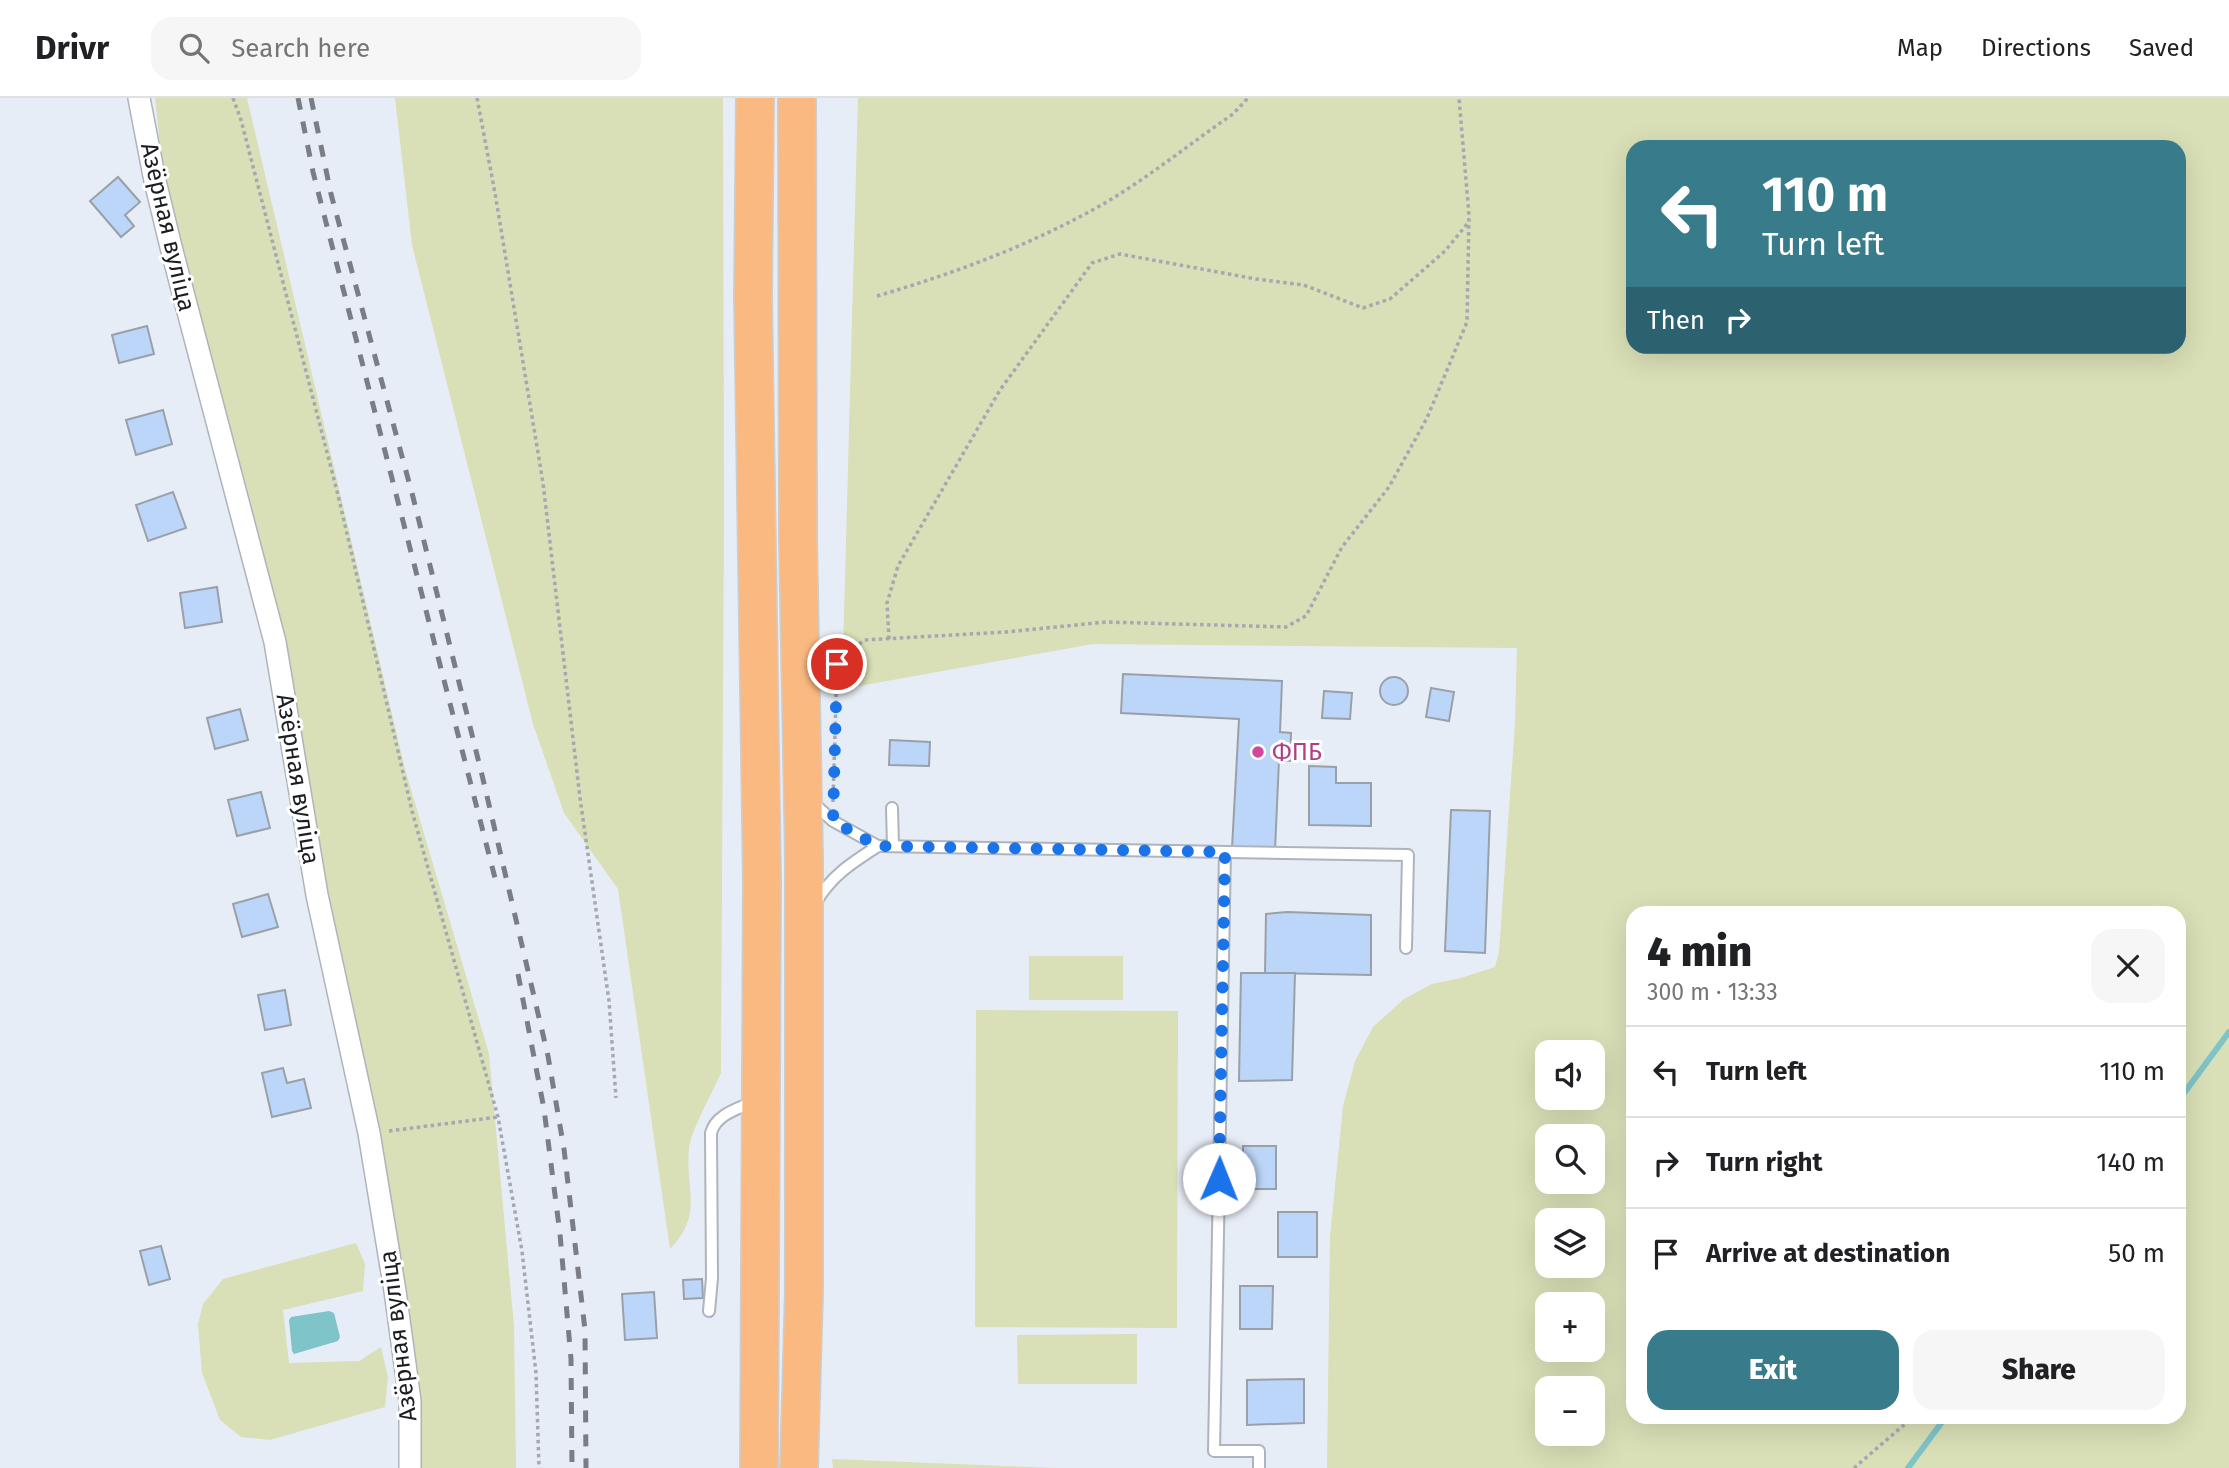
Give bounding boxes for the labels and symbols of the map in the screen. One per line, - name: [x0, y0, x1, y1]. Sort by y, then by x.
- street label: Азёрная вуліца: [135, 140, 201, 314]
- pin: [807, 634, 867, 694]
- street label: Азёрная вуліца: [271, 692, 325, 866]
- place label: ФПБ: [1272, 738, 1322, 766]
- marker: ФПБ: [1250, 744, 1266, 760]
- position arrow: [1182, 1142, 1256, 1216]
- street label: Азёрная вуліца: [374, 1249, 422, 1423]

